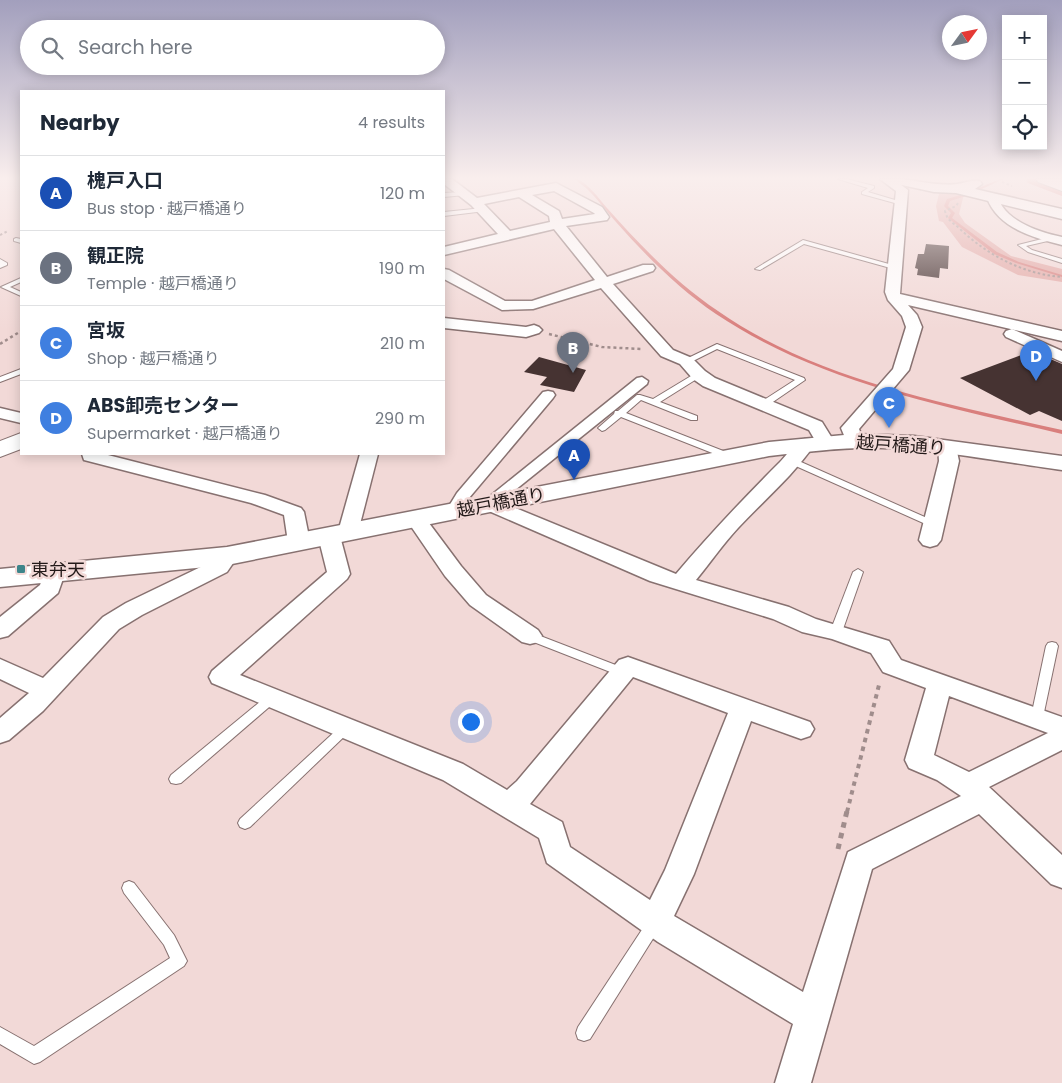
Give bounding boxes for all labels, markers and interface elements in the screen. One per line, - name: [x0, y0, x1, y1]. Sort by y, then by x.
- north arrow: [942, 15, 987, 60]
- map controls: [1002, 15, 1047, 150]
- button: +: [1002, 15, 1047, 60]
- search box: [20, 20, 445, 75]
- icon: search: [38, 34, 66, 62]
- text: Search here: [78, 34, 192, 61]
- button: −: [1002, 60, 1047, 105]
- button: locate: [1002, 105, 1047, 150]
- text: Nearby: [40, 108, 120, 137]
- text: 4 results: [358, 111, 425, 134]
- text: 槐戸入口: [87, 167, 163, 194]
- text: A: [50, 182, 62, 205]
- text: 120 m: [380, 182, 425, 205]
- text: Bus stop · 越戸橋通り: [87, 197, 247, 220]
- text: 観正院: [87, 242, 144, 269]
- text: B: [51, 257, 61, 280]
- text: 190 m: [379, 257, 425, 280]
- text: Temple · 越戸橋通り: [87, 272, 239, 295]
- text: 宮坂: [87, 317, 125, 344]
- text: C: [50, 332, 62, 355]
- text: 210 m: [380, 332, 425, 355]
- pin: B: [557, 332, 589, 373]
- pin: D: [1020, 340, 1052, 381]
- text: Shop · 越戸橋通り: [87, 347, 220, 370]
- pin: C: [873, 387, 905, 428]
- text: ABS卸売センター: [87, 392, 239, 419]
- text: D: [50, 407, 62, 430]
- text: 290 m: [375, 407, 425, 430]
- text: Supermarket · 越戸橋通り: [87, 422, 283, 445]
- street label: 越戸橋通り: [855, 429, 947, 461]
- pin: A: [558, 439, 590, 480]
- street label: 越戸橋通り: [454, 481, 548, 523]
- place label: 東弁天: [31, 557, 85, 582]
- marker: 東弁天: [15, 563, 27, 575]
- your location: [458, 709, 484, 735]

